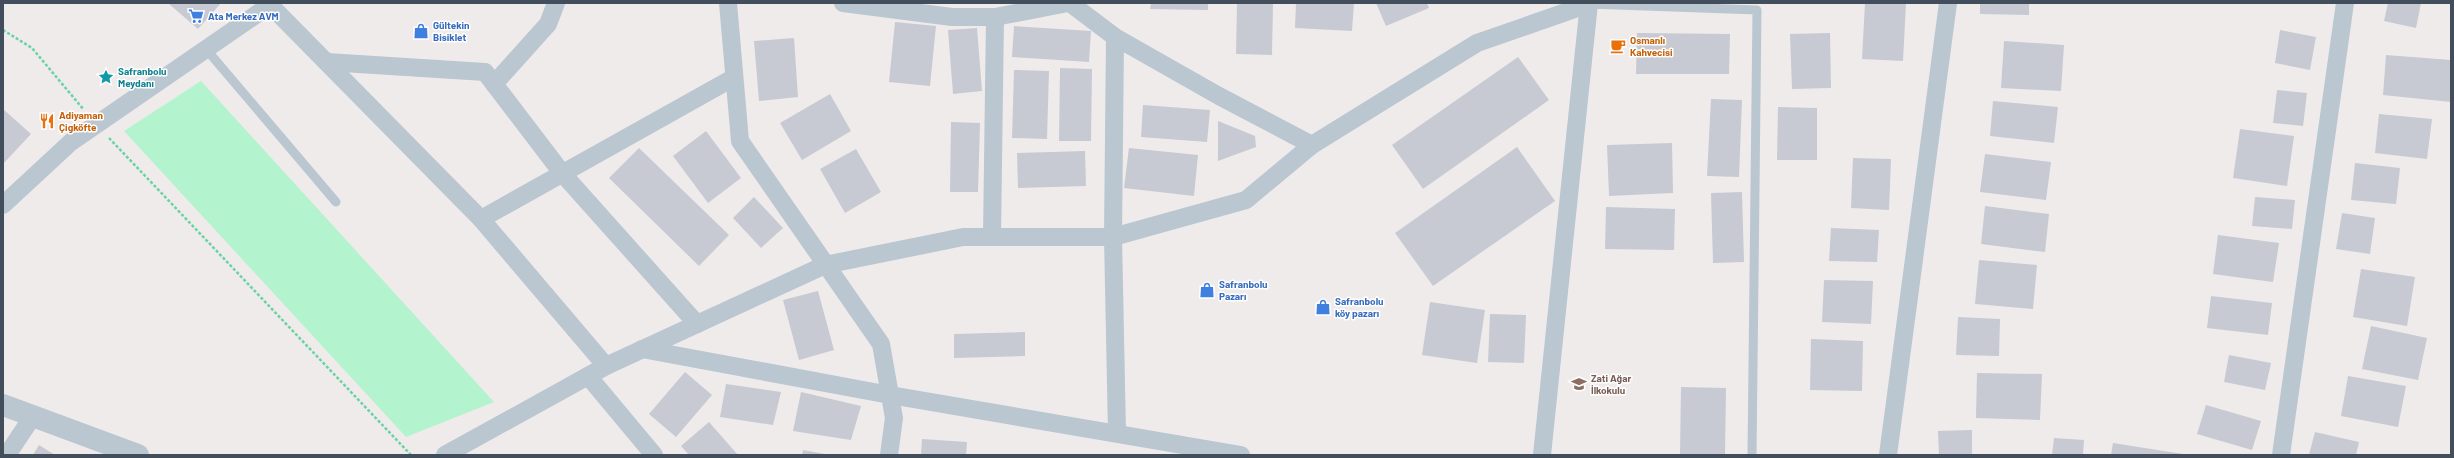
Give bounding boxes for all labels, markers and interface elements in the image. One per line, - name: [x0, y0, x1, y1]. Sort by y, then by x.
- supermarket icon: Ata Merkez AVM: [187, 7, 205, 25]
- place label: Ata Merkez AVM: [208, 10, 279, 22]
- place label: Gültekin Bisiklet: [433, 19, 470, 43]
- shop icon: Gültekin Bisiklet: [412, 22, 430, 40]
- place label: Osmanlı Kahvecisi: [1630, 34, 1673, 58]
- cafe icon: Osmanlı Kahvecisi: [1609, 37, 1627, 55]
- place label: Safranbolu Meydanı: [118, 65, 167, 89]
- place icon: Safranbolu Meydanı: [97, 68, 115, 86]
- place label: Adiyaman Çigköfte: [59, 109, 103, 133]
- restaurant icon: Adiyaman Çigköfte: [38, 112, 56, 130]
- place label: Safranbolu Pazarı: [1219, 278, 1268, 302]
- shop icon: Safranbolu Pazarı: [1198, 281, 1216, 299]
- place label: Safranbolu köy pazarı: [1335, 295, 1384, 319]
- shop icon: Safranbolu köy pazarı: [1314, 298, 1332, 316]
- place label: Zati Ağar İlkokulu: [1591, 372, 1631, 396]
- school or university icon: Zati Ağar İlkokulu: [1570, 375, 1588, 393]

